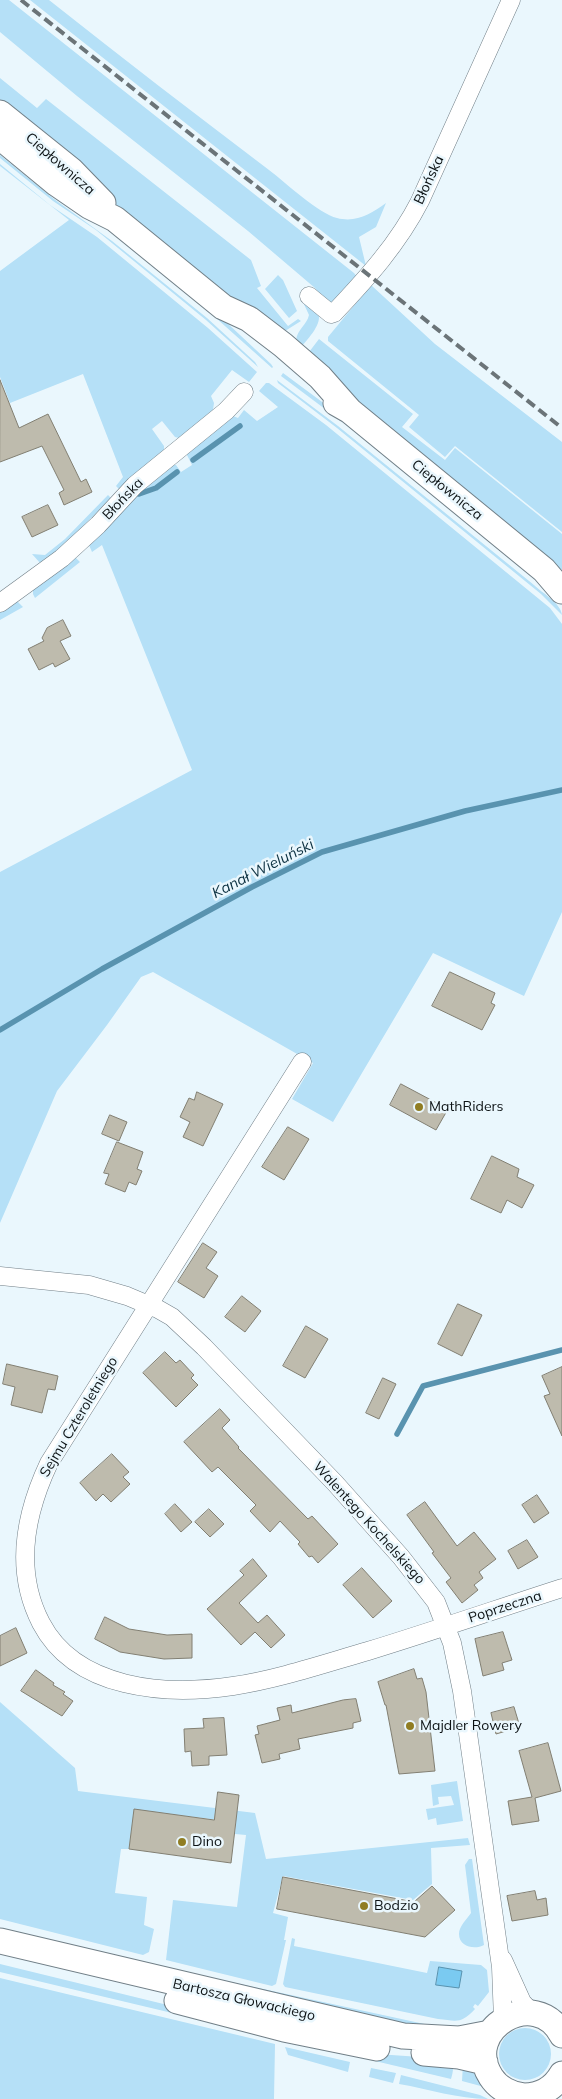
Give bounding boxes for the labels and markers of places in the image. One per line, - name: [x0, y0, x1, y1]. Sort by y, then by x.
- place label: MathRiders: [429, 1099, 504, 1115]
- marker: MathRiders: [413, 1101, 425, 1113]
- place label: Majdler Rowery: [420, 1718, 522, 1734]
- marker: Majdler Rowery: [404, 1720, 416, 1732]
- place label: Dino: [192, 1834, 222, 1850]
- marker: Dino: [176, 1836, 188, 1848]
- place label: Bodzio: [374, 1898, 419, 1914]
- marker: Bodzio: [358, 1900, 370, 1912]

